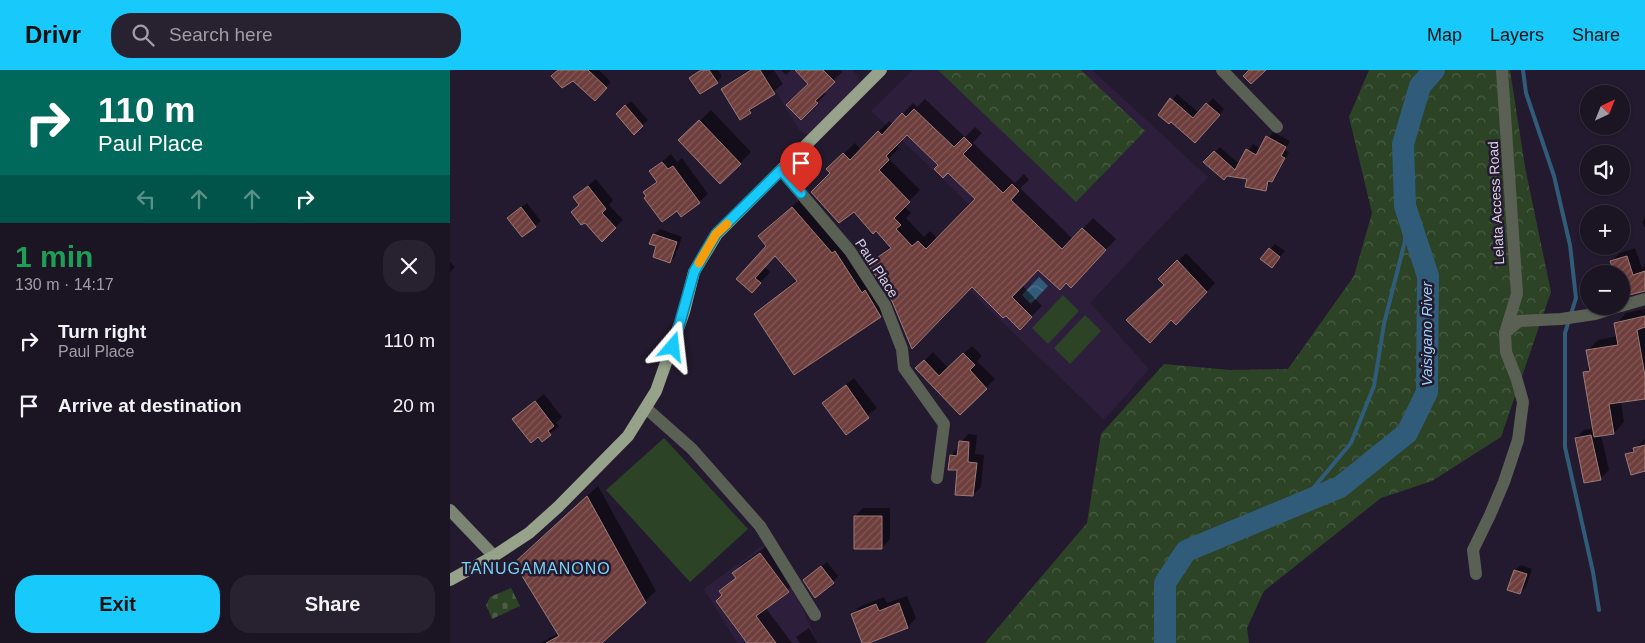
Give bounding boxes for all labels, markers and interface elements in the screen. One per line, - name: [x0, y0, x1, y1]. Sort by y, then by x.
- search box: [111, 13, 461, 58]
- text: Drivr: [25, 21, 81, 48]
- icon: search: [129, 21, 157, 49]
- text: Search here: [169, 24, 273, 45]
- text: Map: [1427, 25, 1462, 45]
- text: Layers: [1490, 25, 1544, 45]
- text: Share: [1572, 25, 1620, 45]
- north arrow: [1580, 85, 1630, 135]
- map controls: [1580, 85, 1630, 315]
- icon: right: [15, 90, 80, 155]
- text: 110 m: [98, 90, 195, 129]
- text: Paul Place: [98, 131, 203, 156]
- street label: Lelata Access Road: [1485, 141, 1507, 265]
- pin: [780, 142, 822, 193]
- button: sound: [1580, 145, 1630, 195]
- icon: arrive: [787, 149, 815, 177]
- icon: left: [132, 185, 160, 213]
- icon: ahead: [185, 185, 213, 213]
- icon: ahead: [238, 185, 266, 213]
- icon: right: [291, 185, 319, 213]
- button: +: [1580, 205, 1630, 255]
- street label: Paul Place: [852, 236, 902, 301]
- text: 1 min: [15, 240, 93, 273]
- button: close: [383, 240, 435, 292]
- button: −: [1580, 265, 1630, 315]
- text: 130 m · 14:17: [15, 276, 114, 293]
- water label: Vaisigano River: [1418, 281, 1435, 386]
- position arrow: [646, 320, 698, 372]
- text: Turn right: [58, 321, 146, 342]
- icon: right: [15, 327, 43, 355]
- text: 110 m: [384, 330, 435, 351]
- text: Paul Place: [58, 343, 135, 360]
- icon: arrive: [15, 392, 43, 420]
- text: Arrive at destination: [58, 395, 242, 416]
- text: 20 m: [393, 395, 435, 416]
- district label: TANUGAMANONO: [461, 560, 611, 577]
- button: Exit: [15, 575, 220, 633]
- button: Share: [230, 575, 435, 633]

